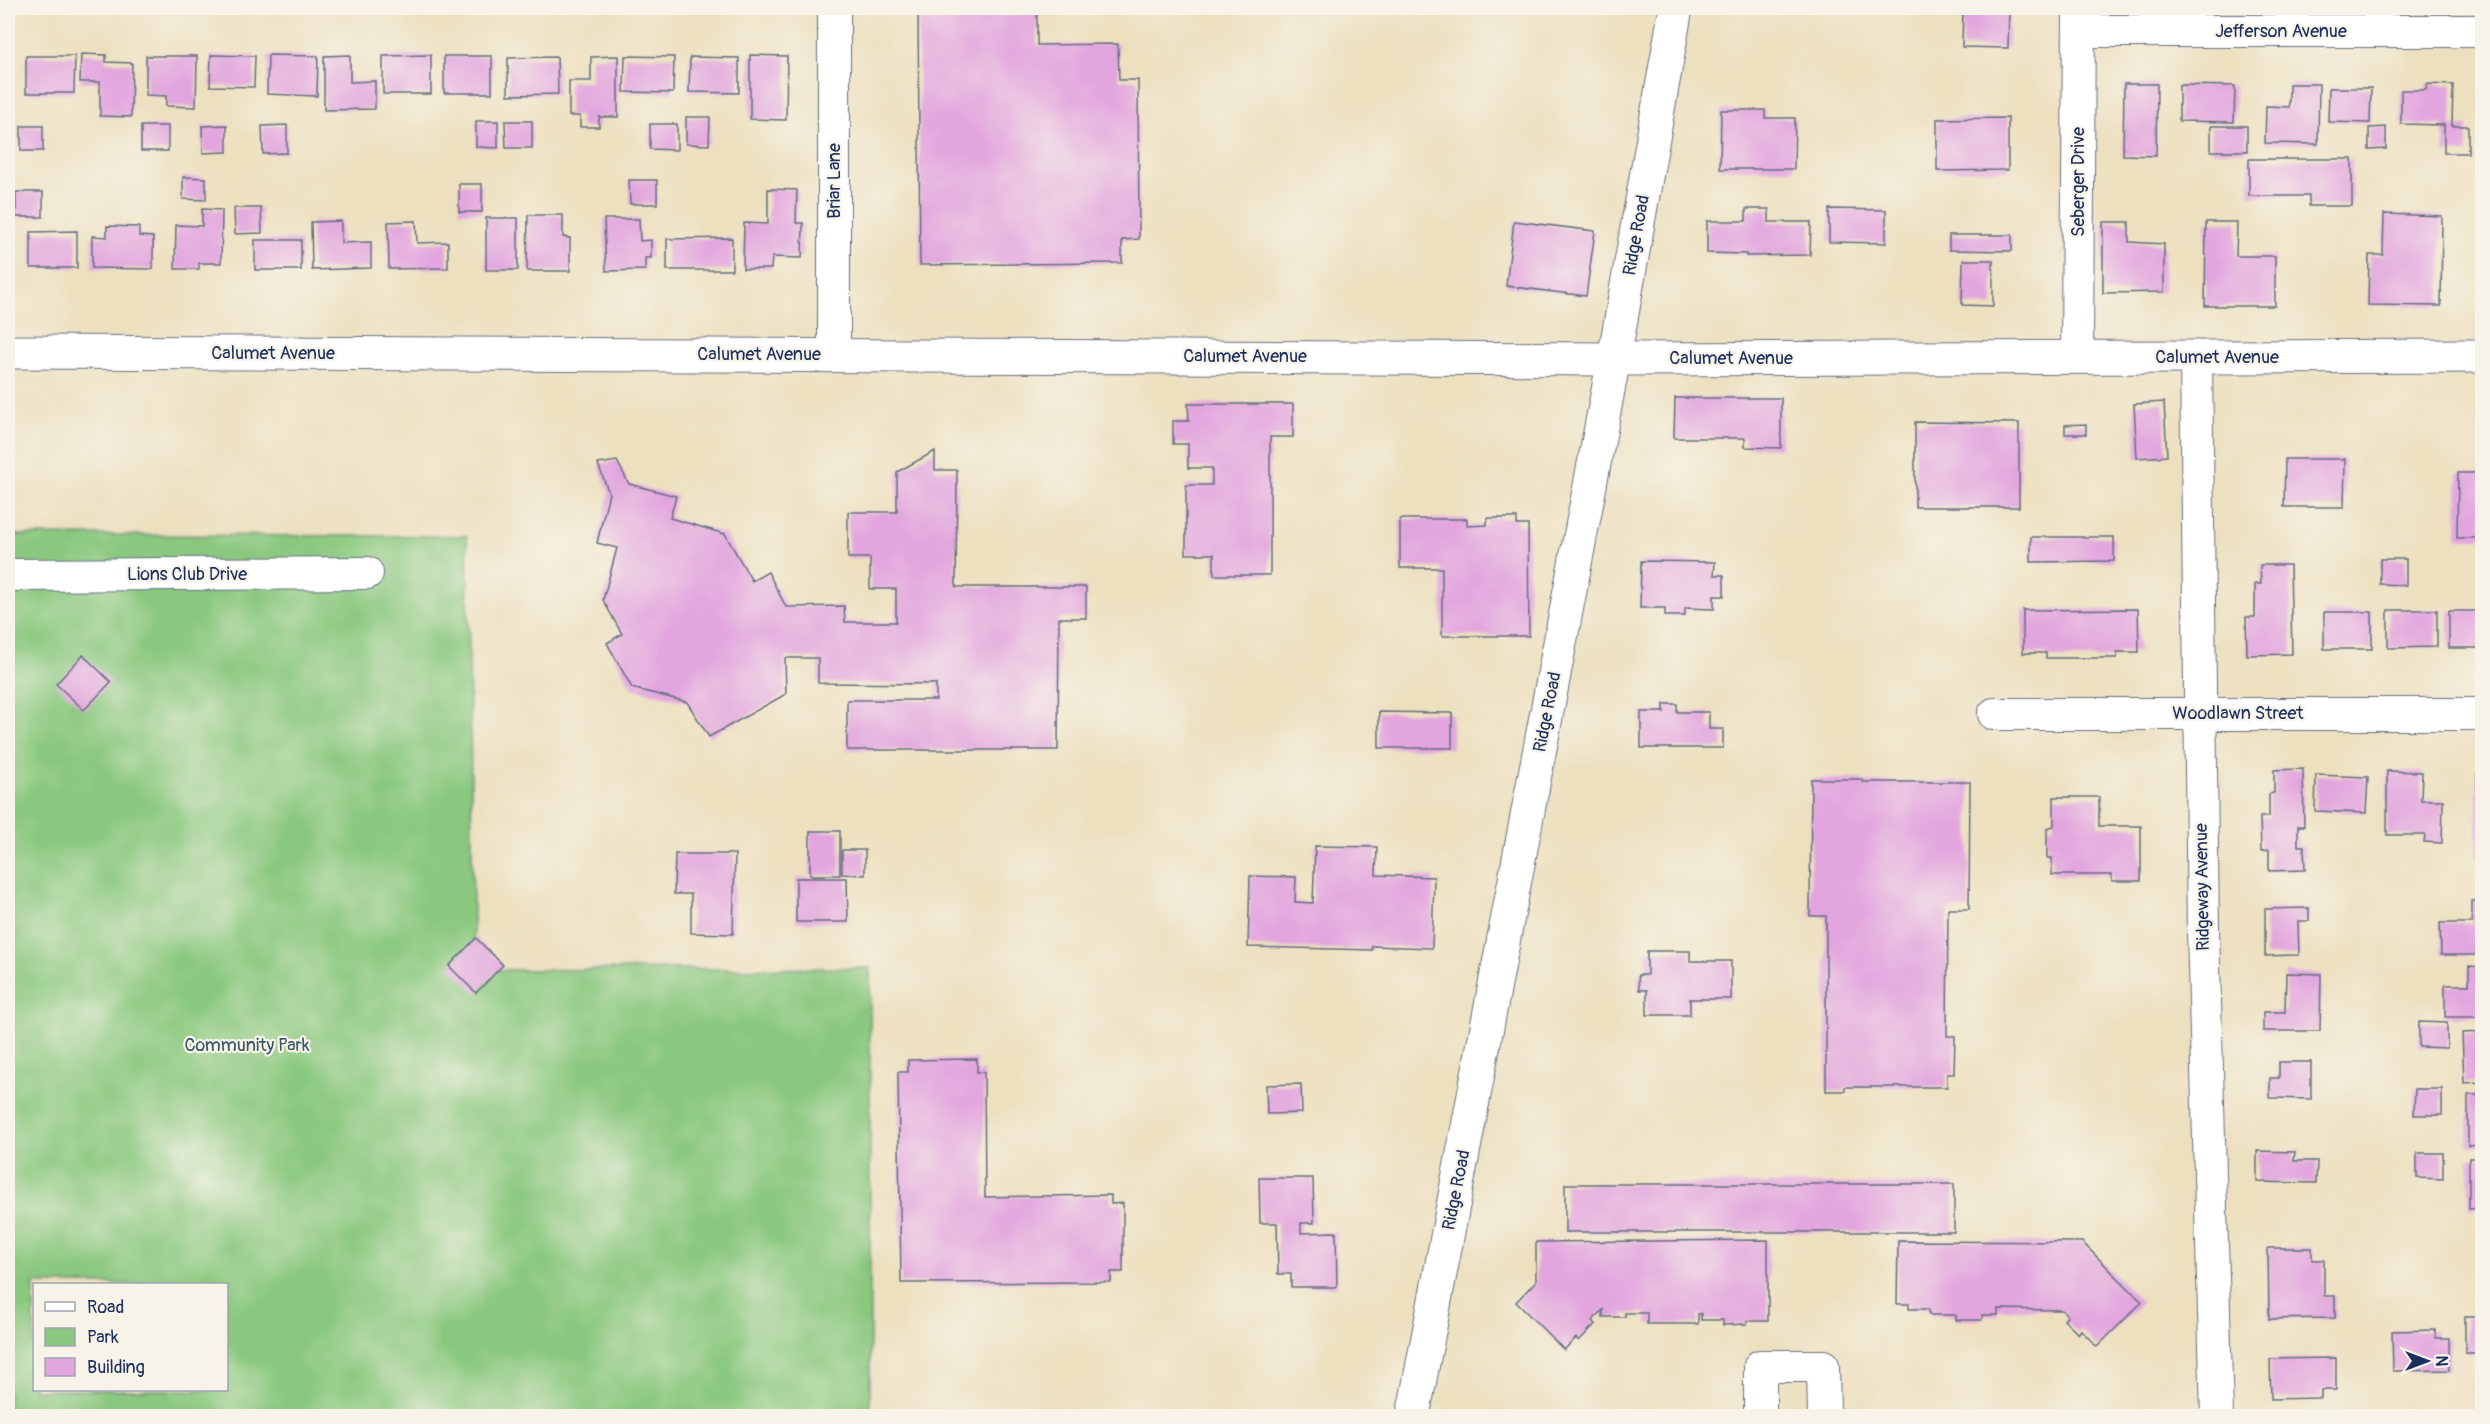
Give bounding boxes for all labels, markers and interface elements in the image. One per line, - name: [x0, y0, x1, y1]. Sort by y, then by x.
- street label: Jefferson Avenue: [2215, 20, 2347, 43]
- street label: Seberger Drive: [2067, 127, 2090, 237]
- street label: Briar Lane: [823, 143, 846, 219]
- street label: Ridge Road: [1618, 193, 1655, 277]
- street label: Calumet Avenue: [211, 342, 335, 365]
- street label: Calumet Avenue: [697, 343, 821, 366]
- street label: Calumet Avenue: [1183, 345, 1307, 368]
- street label: Calumet Avenue: [2155, 346, 2279, 369]
- street label: Calumet Avenue: [1669, 347, 1793, 370]
- street label: Lions Club Drive: [127, 563, 247, 586]
- street label: Ridge Road: [1528, 670, 1567, 754]
- street label: Woodlawn Street: [2172, 702, 2304, 725]
- street label: Ridgeway Avenue: [2190, 823, 2215, 951]
- park label: Community Park: [184, 1034, 310, 1057]
- street label: Ridge Road: [1437, 1148, 1476, 1232]
- legend: [33, 1283, 228, 1391]
- text: Road: [87, 1296, 124, 1319]
- text: Park: [87, 1326, 119, 1349]
- north arrow: [2397, 1331, 2457, 1391]
- text: Building: [87, 1356, 145, 1379]
- text: N: [2431, 1356, 2451, 1367]

